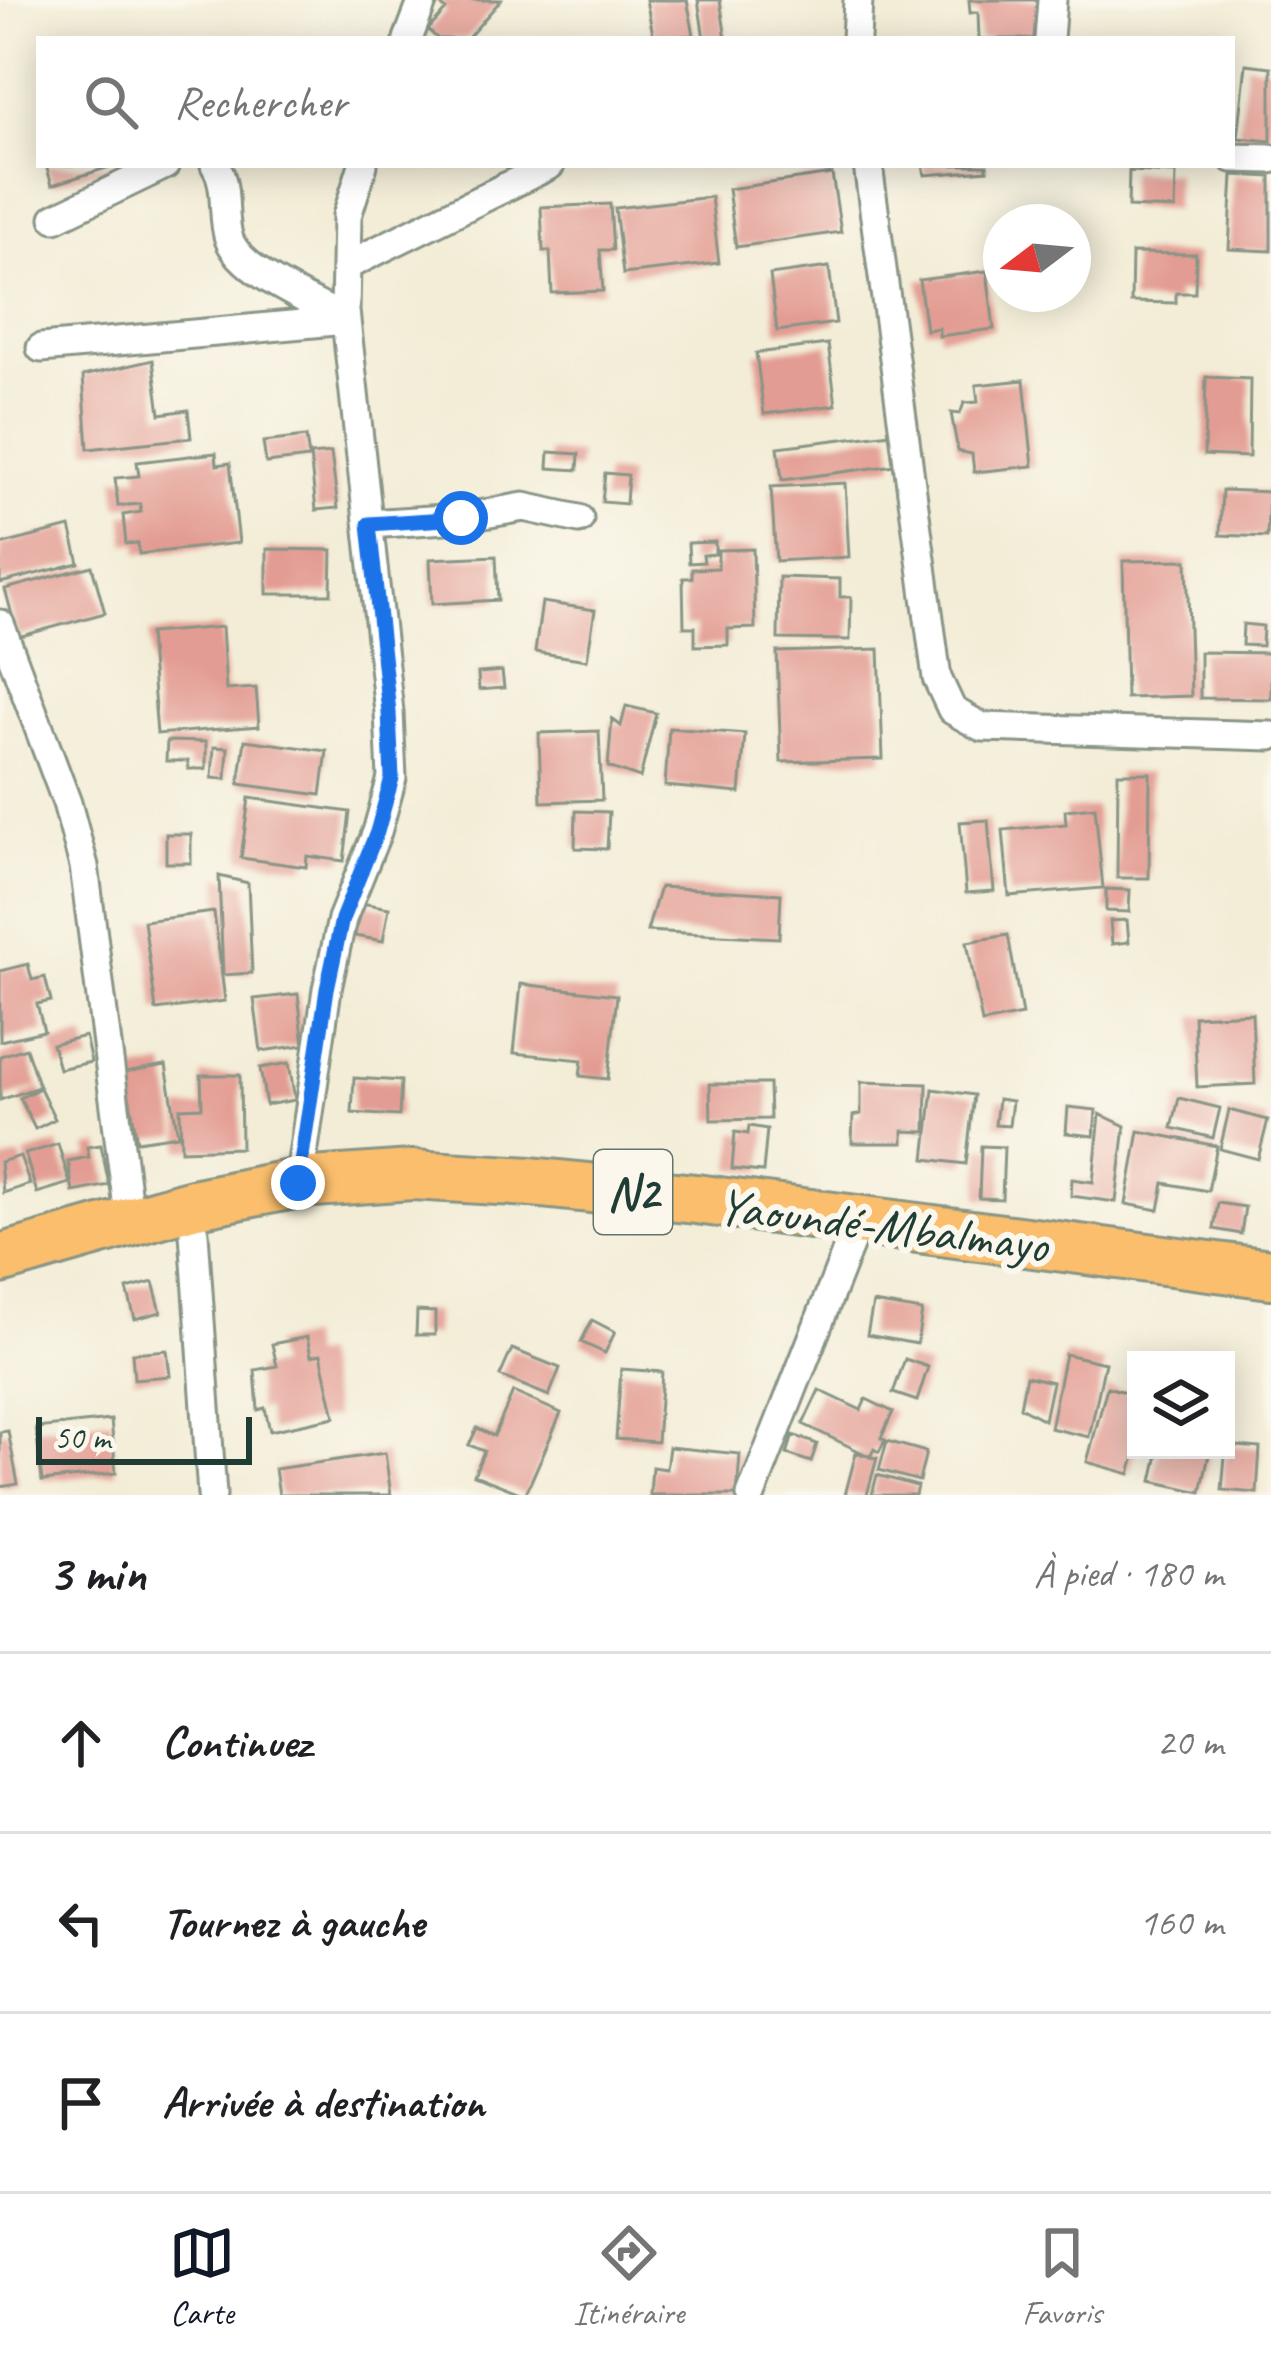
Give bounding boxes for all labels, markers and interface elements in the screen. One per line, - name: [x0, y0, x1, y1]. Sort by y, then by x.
- search box: [36, 36, 1235, 168]
- icon: search: [78, 69, 144, 135]
- text: Rechercher: [174, 74, 347, 131]
- north arrow: [983, 204, 1091, 312]
- route start: [434, 491, 488, 545]
- road number: N2: [594, 1150, 672, 1234]
- route end: [271, 1156, 325, 1210]
- street label: Yaoundé-Mbalmayo: [714, 1173, 1054, 1277]
- map controls: [1127, 1351, 1235, 1459]
- button: layers: [1127, 1351, 1235, 1459]
- scale bar: [36, 1411, 252, 1464]
- text: 50 m: [54, 1417, 110, 1459]
- text: 3 min: [48, 1541, 146, 1605]
- text: À pied · 180 m: [1034, 1549, 1223, 1598]
- icon: ahead: [48, 1710, 114, 1776]
- text: Continuez: [162, 1714, 311, 1771]
- text: 20 m: [1157, 1718, 1223, 1767]
- icon: left: [48, 1890, 114, 1956]
- text: Tournez à gauche: [162, 1894, 424, 1951]
- text: 160 m: [1139, 1898, 1223, 1947]
- icon: arrive: [48, 2070, 114, 2136]
- text: Arrivée à destination: [162, 2074, 485, 2131]
- tab: Carte: [169, 2220, 235, 2334]
- tab: Itinéraire: [573, 2220, 684, 2334]
- tab: Favoris: [1022, 2220, 1102, 2334]

